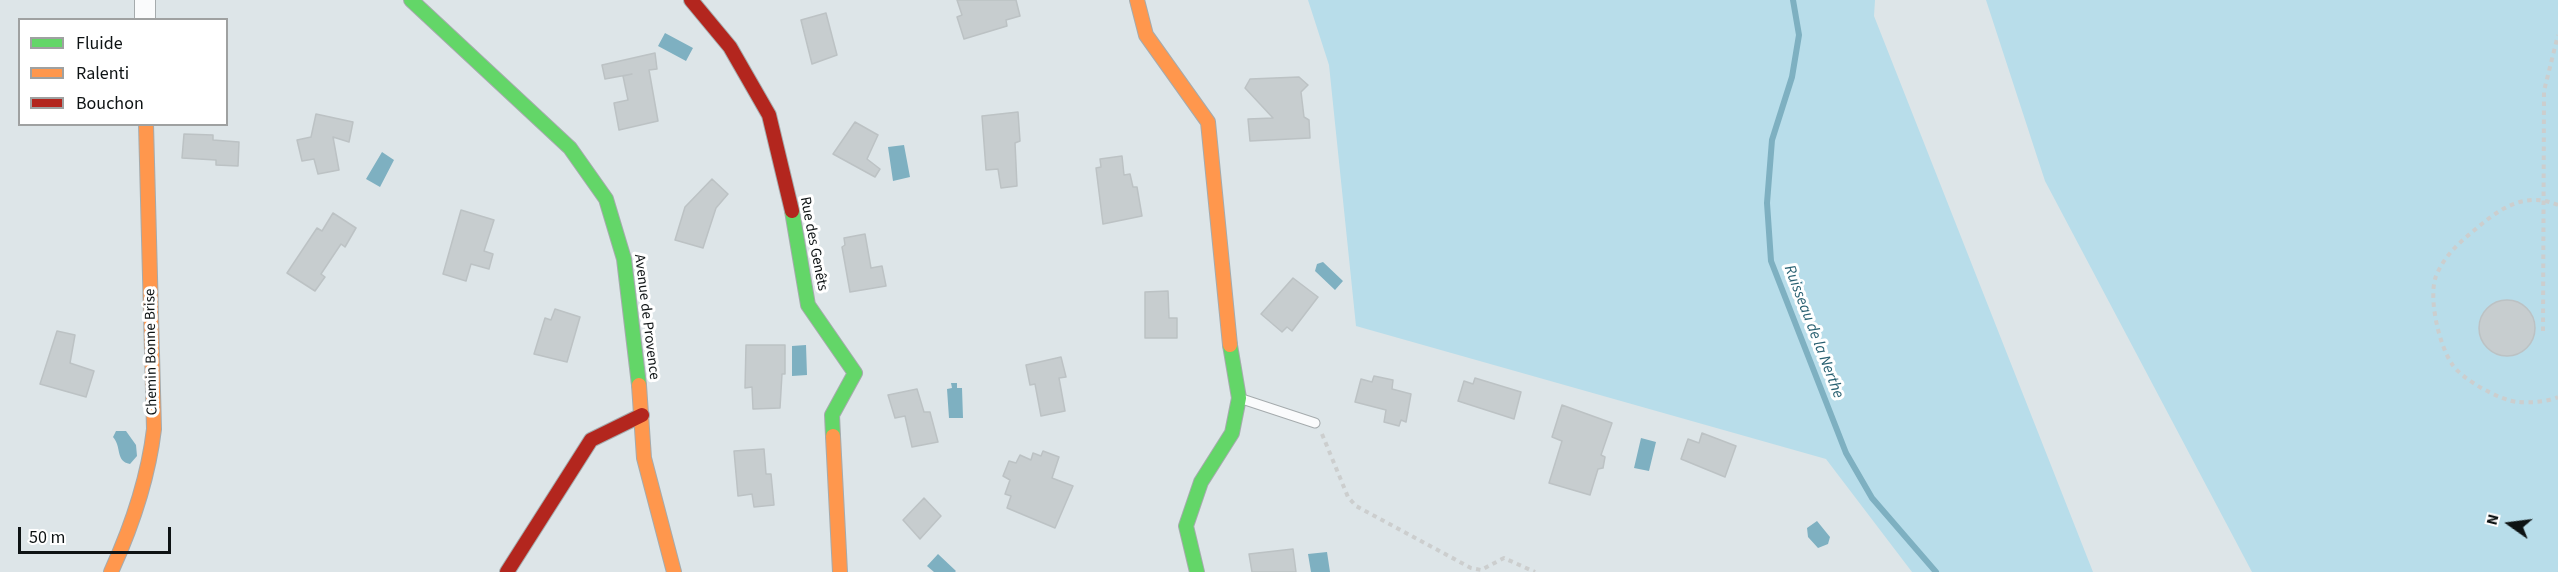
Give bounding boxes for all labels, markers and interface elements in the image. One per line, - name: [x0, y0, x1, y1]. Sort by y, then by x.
- legend: [18, 18, 228, 126]
- text: Fluide: [76, 31, 123, 56]
- text: Ralenti: [76, 61, 129, 86]
- text: Bouchon: [76, 91, 144, 116]
- street label: Rue des Genêts: [795, 195, 831, 293]
- street label: Avenue de Provence: [629, 253, 663, 381]
- water label: Ruisseau de la Nerthe: [1779, 263, 1847, 401]
- street label: Chemin Bonne Brise: [142, 288, 162, 416]
- north arrow: [2480, 494, 2540, 554]
- text: N: [2481, 512, 2504, 527]
- scale bar: [21, 515, 174, 553]
- text: 50 m: [29, 525, 65, 550]

